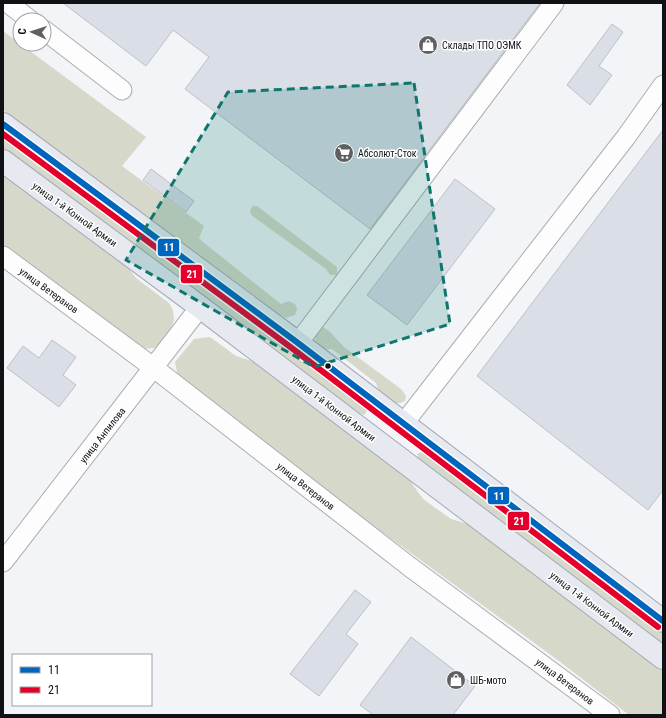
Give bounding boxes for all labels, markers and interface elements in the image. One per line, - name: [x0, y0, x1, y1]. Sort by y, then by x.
- north arrow: [12, 12, 52, 52]
- text: С: [16, 28, 29, 35]
- shop icon: Склады ТПО ОЭМК: [417, 34, 439, 56]
- place label: Склады ТПО ОЭМК: [442, 40, 522, 51]
- supermarket icon: Абсолют-Сток: [333, 142, 355, 164]
- place label: Абсолют-Сток: [358, 148, 417, 159]
- street label: улица 1-й Конной Армии: [30, 180, 119, 249]
- line badge: 11: [157, 238, 180, 257]
- text: 11: [163, 241, 175, 254]
- line badge: 21: [180, 264, 203, 284]
- street label: улица Ветеранов: [17, 265, 80, 315]
- text: 21: [186, 268, 198, 281]
- unlabelled marker: [323, 361, 333, 371]
- street label: улица 1-й Конной Армии: [290, 373, 378, 443]
- street label: улица Анпилова: [77, 405, 128, 465]
- street label: улица Ветеранов: [275, 461, 337, 512]
- line badge: 11: [487, 486, 510, 505]
- text: 11: [493, 490, 505, 503]
- line badge: 21: [507, 511, 530, 531]
- text: 21: [513, 515, 525, 528]
- street label: улица 1-й Конной Армии: [548, 569, 636, 639]
- legend: [12, 654, 152, 706]
- street label: улица Ветеранов: [533, 656, 596, 707]
- text: 11: [48, 663, 60, 677]
- shop icon: ШБ-мото: [445, 669, 467, 691]
- place label: ШБ-мото: [470, 675, 507, 686]
- text: 21: [48, 683, 60, 697]

